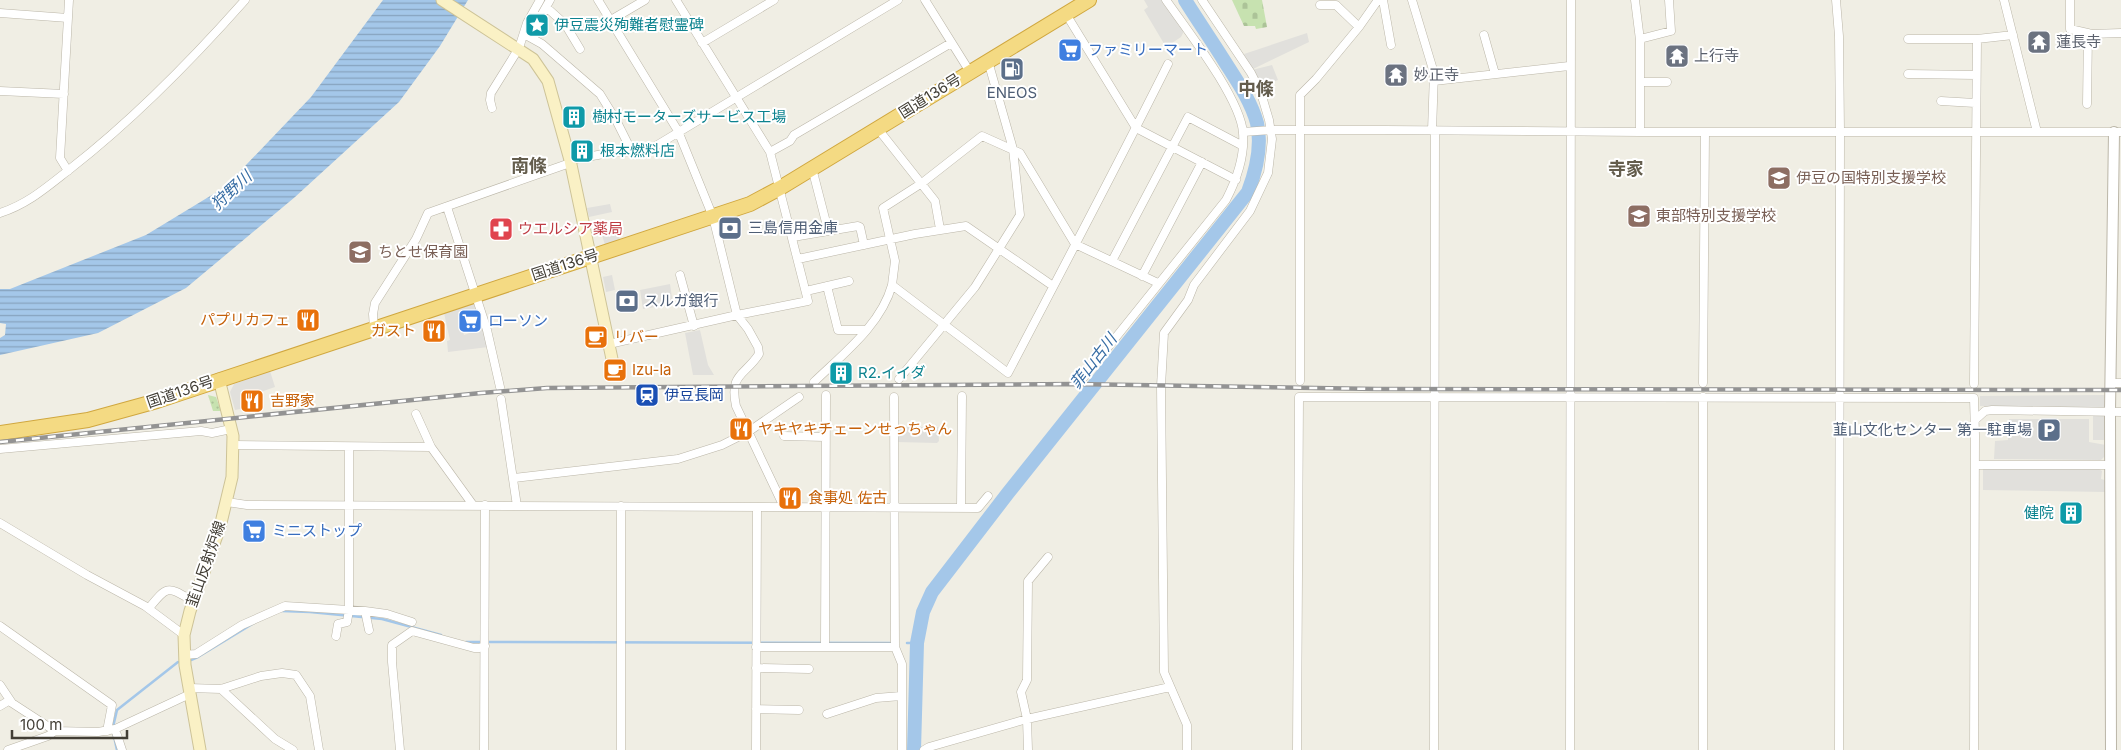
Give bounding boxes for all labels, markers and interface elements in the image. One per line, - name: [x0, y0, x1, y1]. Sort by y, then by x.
- place icon: 伊豆震災殉難者慰霊碑: [524, 12, 550, 38]
- place label: 伊豆震災殉難者慰霊碑: [554, 15, 704, 34]
- temple icon: 蓮長寺: [2026, 29, 2052, 55]
- place label: 蓮長寺: [2056, 32, 2101, 51]
- supermarket icon: ファミリーマート: [1057, 37, 1083, 63]
- place label: ファミリーマート: [1088, 40, 1208, 59]
- temple icon: 上行寺: [1664, 43, 1690, 69]
- place label: 上行寺: [1694, 46, 1739, 65]
- fuel station icon: ENEOS: [999, 56, 1025, 82]
- temple icon: 妙正寺: [1383, 62, 1409, 88]
- place label: 妙正寺: [1414, 65, 1459, 84]
- street label: 国道136号: [895, 69, 964, 122]
- district label: 中條: [1238, 78, 1274, 99]
- place label: ENEOS: [987, 83, 1037, 102]
- building icon: 樹村モーターズサービス工場: [561, 104, 587, 130]
- place label: 樹村モーターズサービス工場: [592, 107, 786, 126]
- building icon: 根本燃料店: [569, 138, 595, 164]
- place label: 根本燃料店: [600, 141, 675, 160]
- district label: 南條: [511, 155, 547, 176]
- district label: 寺家: [1608, 158, 1644, 179]
- water label: 狩野川: [207, 165, 257, 214]
- school or university icon: 伊豆の国特別支援学校: [1766, 165, 1792, 191]
- place label: 伊豆の国特別支援学校: [1796, 168, 1946, 187]
- school or university icon: 東部特別支援学校: [1626, 203, 1652, 229]
- place label: 東部特別支援学校: [1656, 206, 1776, 225]
- bank icon: 三島信用金庫: [717, 215, 743, 241]
- pharmacy icon: ウエルシア薬局: [488, 216, 514, 242]
- place label: 三島信用金庫: [748, 218, 838, 237]
- place label: ウエルシア薬局: [518, 219, 623, 238]
- school or university icon: ちとせ保育園: [347, 239, 373, 265]
- place label: ちとせ保育園: [378, 242, 468, 261]
- street label: 国道136号: [529, 245, 601, 284]
- bank icon: スルガ銀行: [614, 288, 640, 314]
- place label: スルガ銀行: [644, 291, 719, 310]
- restaurant icon: パプリカフェ: [295, 307, 321, 333]
- supermarket icon: ローソン: [457, 308, 483, 334]
- place label: パプリカフェ: [200, 310, 290, 329]
- place label: ローソン: [488, 311, 548, 330]
- restaurant icon: ガスト: [421, 318, 447, 344]
- place label: ガスト: [371, 321, 416, 340]
- cafe icon: リバー: [583, 324, 609, 350]
- place label: リバー: [614, 327, 659, 346]
- water label: 菲山古川: [1065, 328, 1122, 392]
- cafe icon: Izu-la: [602, 357, 628, 383]
- place label: Izu-la: [632, 360, 672, 379]
- building icon: R2.イイダ: [828, 360, 854, 386]
- place label: R2.イイダ: [858, 363, 926, 382]
- street label: 国道136号: [144, 371, 216, 412]
- station icon: 伊豆長岡: [634, 382, 660, 408]
- place label: 伊豆長岡: [664, 385, 724, 404]
- restaurant icon: 吉野家: [239, 388, 265, 414]
- place label: 吉野家: [270, 391, 315, 410]
- restaurant icon: ヤキヤキチェーンせっちゃん: [728, 416, 754, 442]
- parking icon: 韮山文化センター 第一駐車場: [2036, 417, 2062, 443]
- place label: ヤキヤキチェーンせっちゃん: [758, 419, 952, 438]
- place label: 韮山文化センター 第一駐車場: [1833, 420, 2032, 439]
- restaurant icon: 食事処 佐古: [777, 485, 803, 511]
- place label: 食事処 佐古: [808, 488, 887, 507]
- building icon: 健院: [2058, 500, 2084, 526]
- place label: 健院: [2024, 503, 2054, 522]
- street label: 韮山反射炉線: [182, 518, 229, 609]
- supermarket icon: ミニストップ: [241, 518, 267, 544]
- place label: ミニストップ: [272, 521, 362, 540]
- scale bar: [12, 708, 128, 740]
- text: 100 m: [20, 715, 62, 734]

